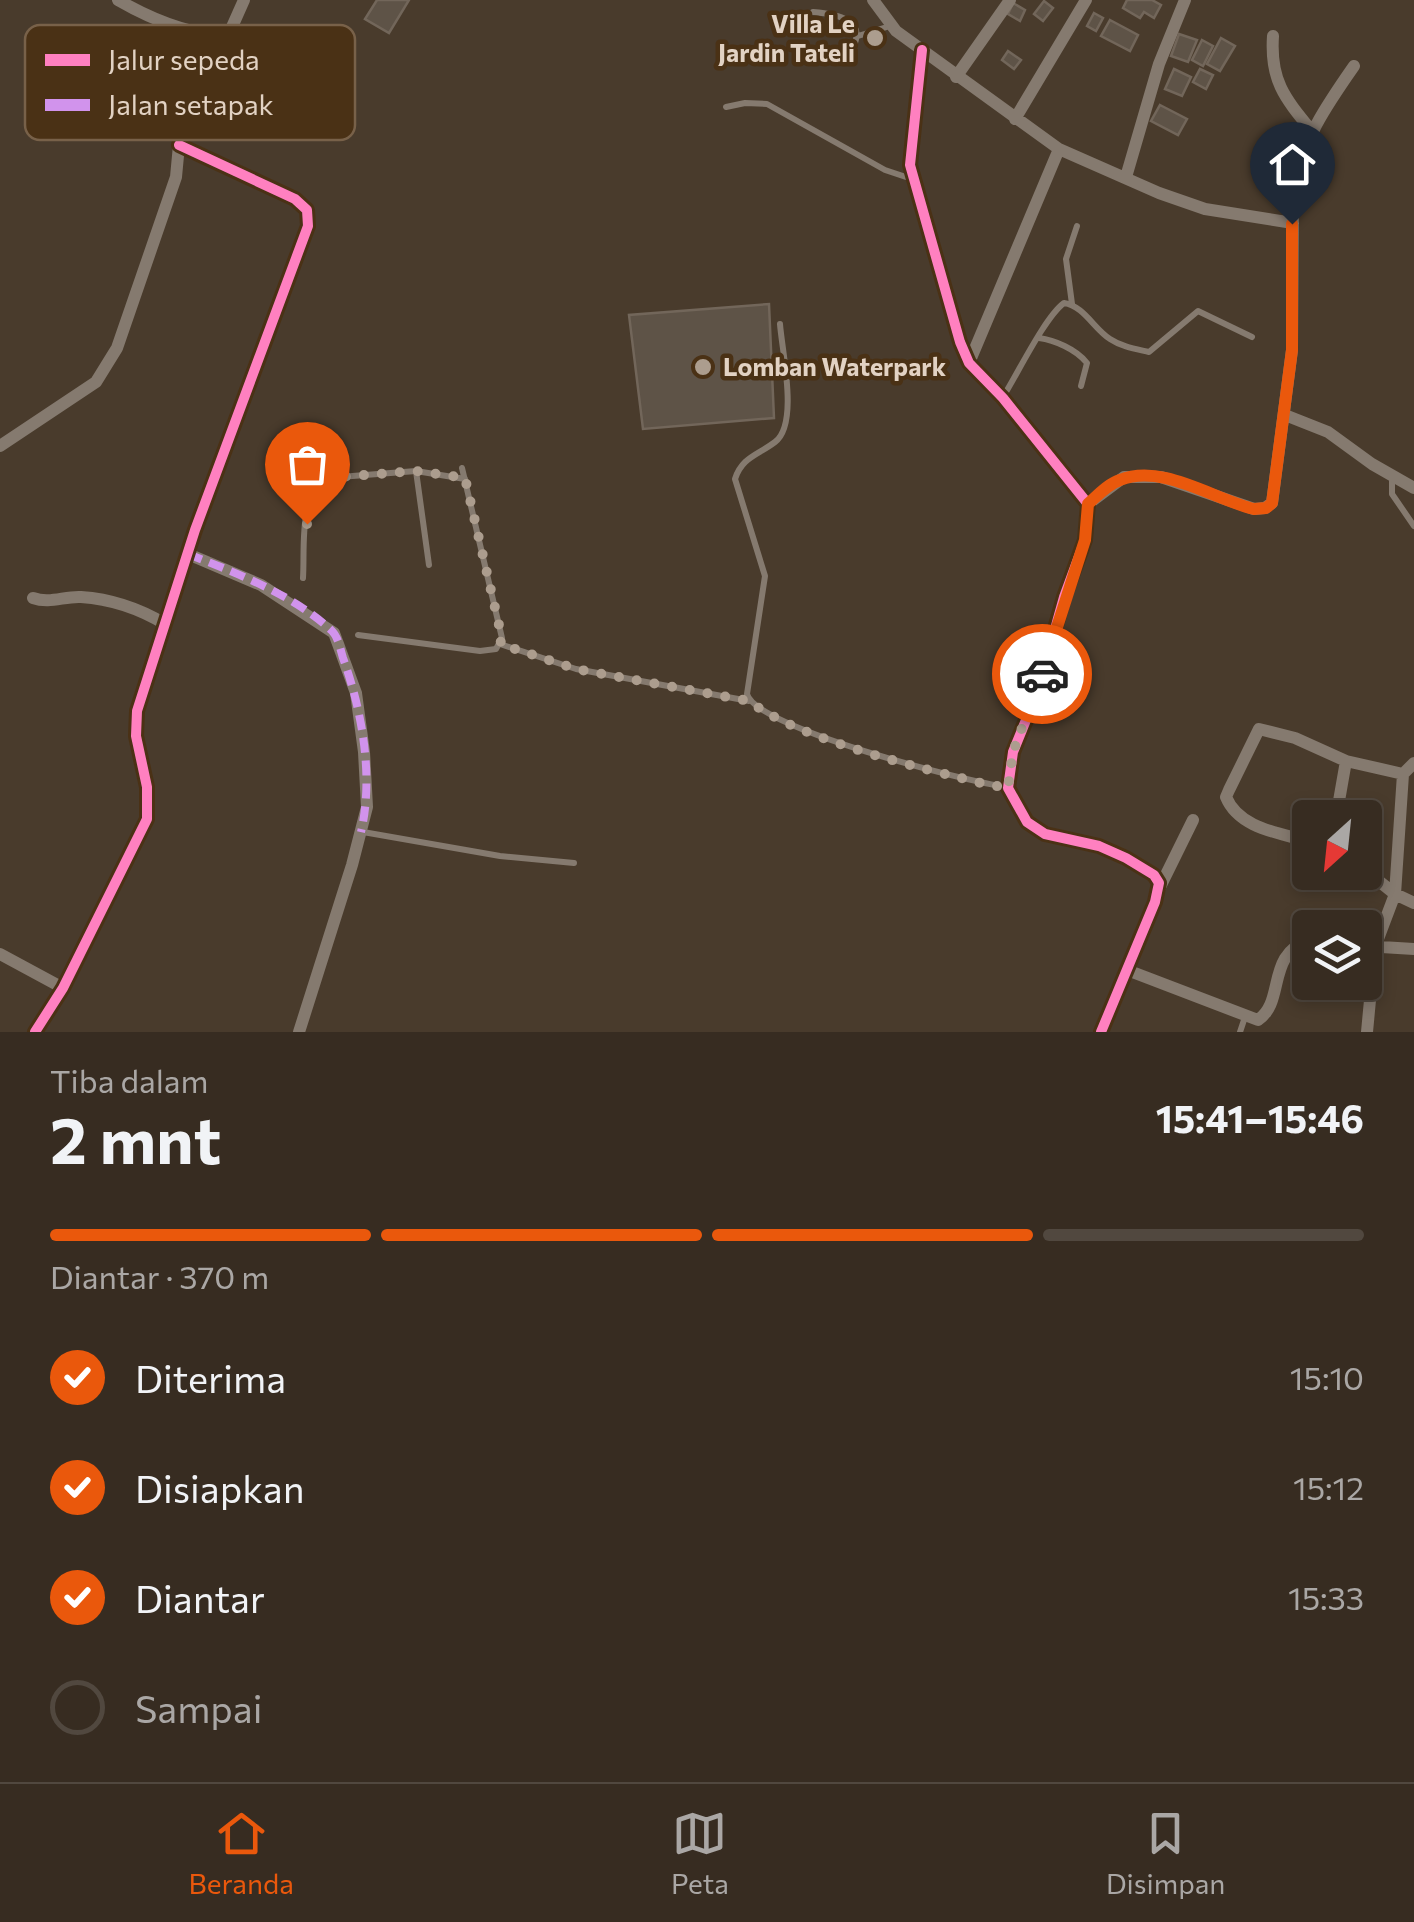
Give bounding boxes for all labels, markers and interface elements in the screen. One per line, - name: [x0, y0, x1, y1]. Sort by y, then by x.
- place label: Villa Le Jardin Tateli: [718, 8, 855, 67]
- legend: [25, 25, 355, 140]
- marker: Villa Le Jardin Tateli: [864, 27, 886, 49]
- text: Jalur sepeda: [108, 42, 260, 76]
- text: Jalan setapak: [108, 87, 274, 121]
- pin: [1250, 122, 1335, 225]
- icon: home: [1265, 137, 1320, 192]
- place label: Lomban Waterpark: [723, 351, 947, 381]
- marker: Lomban Waterpark: [692, 356, 714, 378]
- pin: [265, 422, 350, 525]
- icon: bag: [280, 437, 335, 492]
- courier: [992, 624, 1092, 724]
- icon: car: [1015, 647, 1070, 702]
- north arrow: [1292, 800, 1382, 890]
- map controls: [1292, 800, 1382, 1000]
- button: layers: [1292, 910, 1382, 1000]
- text: Tiba dalam: [50, 1060, 209, 1100]
- text: 15:41–15:46: [1156, 1094, 1364, 1141]
- text: 2 mnt: [50, 1098, 221, 1177]
- text: Diantar · 370 m: [50, 1256, 269, 1296]
- icon: check: [50, 1350, 105, 1405]
- text: Diterima: [135, 1354, 286, 1401]
- text: 15:10: [1290, 1357, 1364, 1397]
- icon: check: [50, 1460, 105, 1515]
- text: Disiapkan: [135, 1464, 304, 1511]
- text: 15:12: [1293, 1467, 1364, 1507]
- icon: check: [50, 1570, 105, 1625]
- text: Diantar: [135, 1574, 265, 1621]
- text: 15:33: [1288, 1577, 1364, 1617]
- text: Sampai: [135, 1684, 262, 1731]
- tab: Beranda: [189, 1806, 294, 1900]
- tab: Peta: [671, 1806, 729, 1900]
- tab: Disimpan: [1106, 1806, 1225, 1900]

